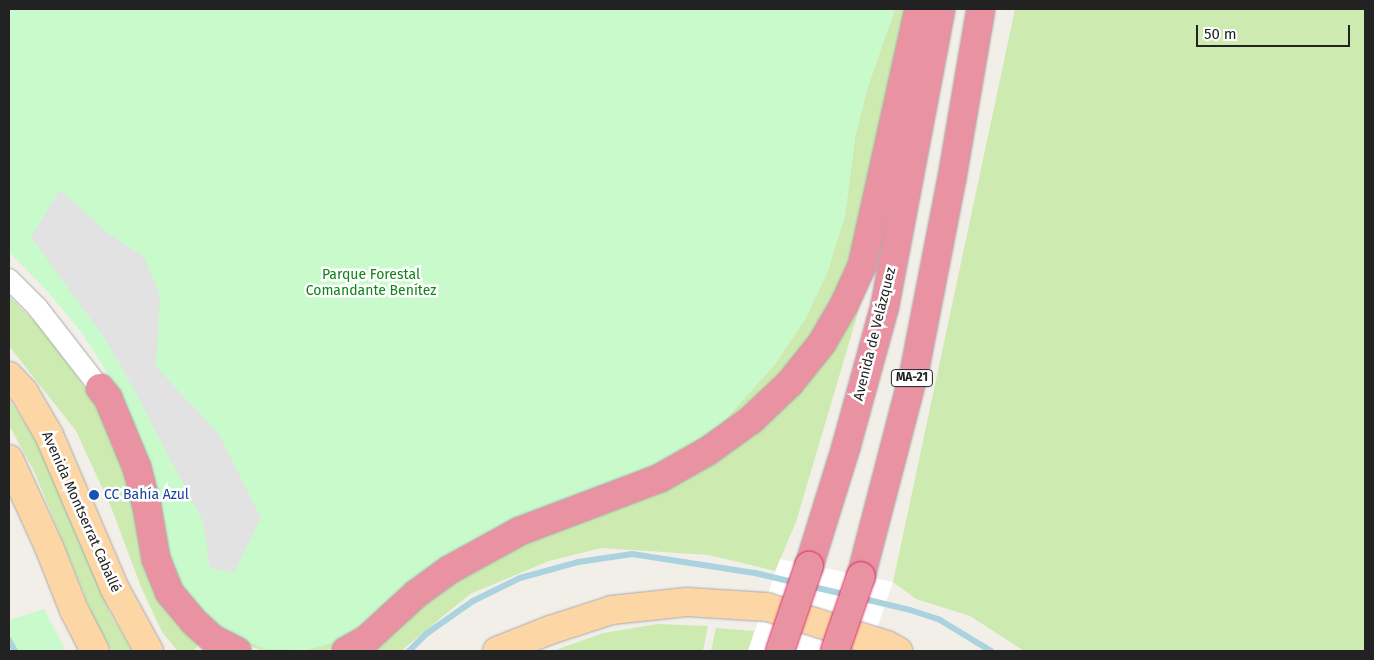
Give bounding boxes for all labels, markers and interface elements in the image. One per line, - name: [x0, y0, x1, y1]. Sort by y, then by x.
- scale bar: [1199, 15, 1353, 47]
- text: 50 m: [1204, 25, 1237, 43]
- street label: Avenida de Velázquez: [850, 266, 900, 402]
- park label: Parque Forestal Comandante Benítez: [306, 267, 436, 300]
- road number: MA-21: [891, 368, 933, 388]
- street label: Avenida Montserrat Caballé: [38, 429, 124, 595]
- place label: CC Bahía Azul: [104, 487, 189, 503]
- marker: CC Bahía Azul: [88, 489, 100, 501]

